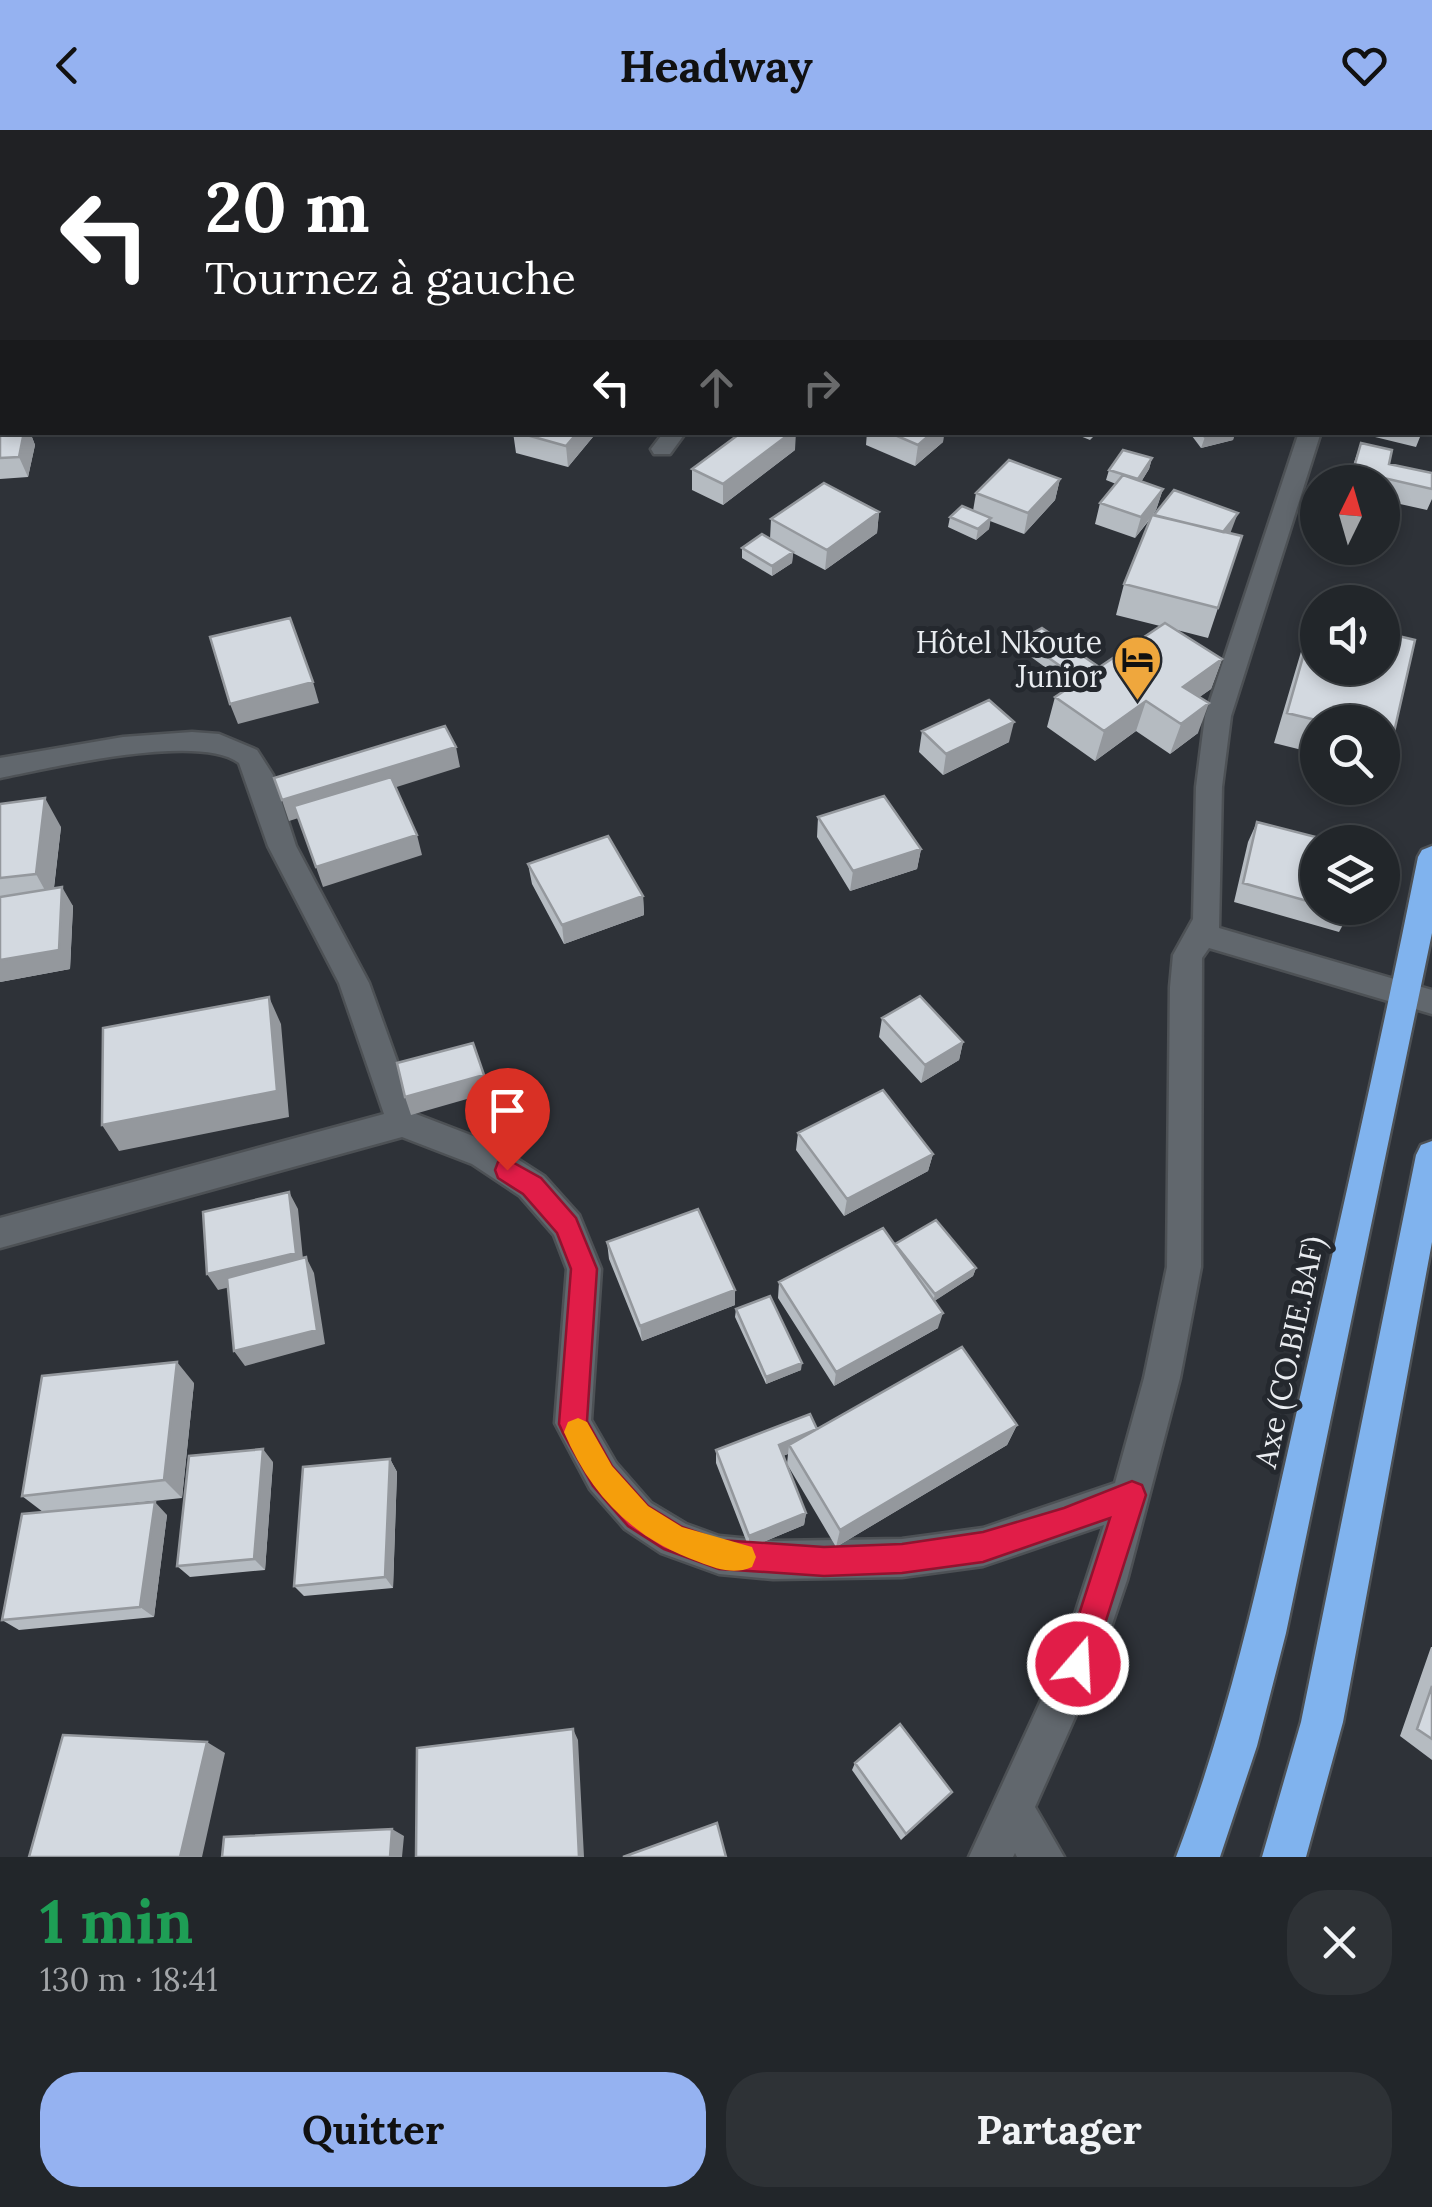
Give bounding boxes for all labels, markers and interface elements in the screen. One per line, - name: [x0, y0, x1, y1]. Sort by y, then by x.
- text: Headway: [619, 37, 813, 94]
- icon: back: [40, 38, 95, 93]
- icon: heart: [1337, 38, 1392, 93]
- text: 20 m: [205, 162, 370, 251]
- icon: left: [40, 170, 170, 300]
- text: Tournez à gauche: [205, 249, 576, 306]
- icon: left: [584, 360, 639, 415]
- icon: ahead: [689, 360, 744, 415]
- icon: right: [794, 360, 849, 415]
- north arrow: [1300, 465, 1400, 565]
- map controls: [1300, 465, 1400, 925]
- button: sound: [1300, 585, 1400, 685]
- place label: Hôtel Nkoute Junior: [916, 623, 1102, 695]
- hotel icon: Hôtel Nkoute Junior: [1111, 634, 1163, 702]
- button: search: [1300, 705, 1400, 805]
- button: layers: [1300, 825, 1400, 925]
- pin: [465, 1068, 550, 1171]
- icon: arrive: [480, 1083, 535, 1138]
- street label: Axe (CO.BIE.BAF): [1246, 1233, 1333, 1472]
- position arrow: [1026, 1612, 1130, 1716]
- text: 1 min: [40, 1883, 193, 1959]
- button: close: [1287, 1890, 1392, 1995]
- text: 130 m · 18:41: [40, 1959, 218, 2000]
- button: Quitter: [40, 2072, 706, 2187]
- button: Partager: [726, 2072, 1392, 2187]

